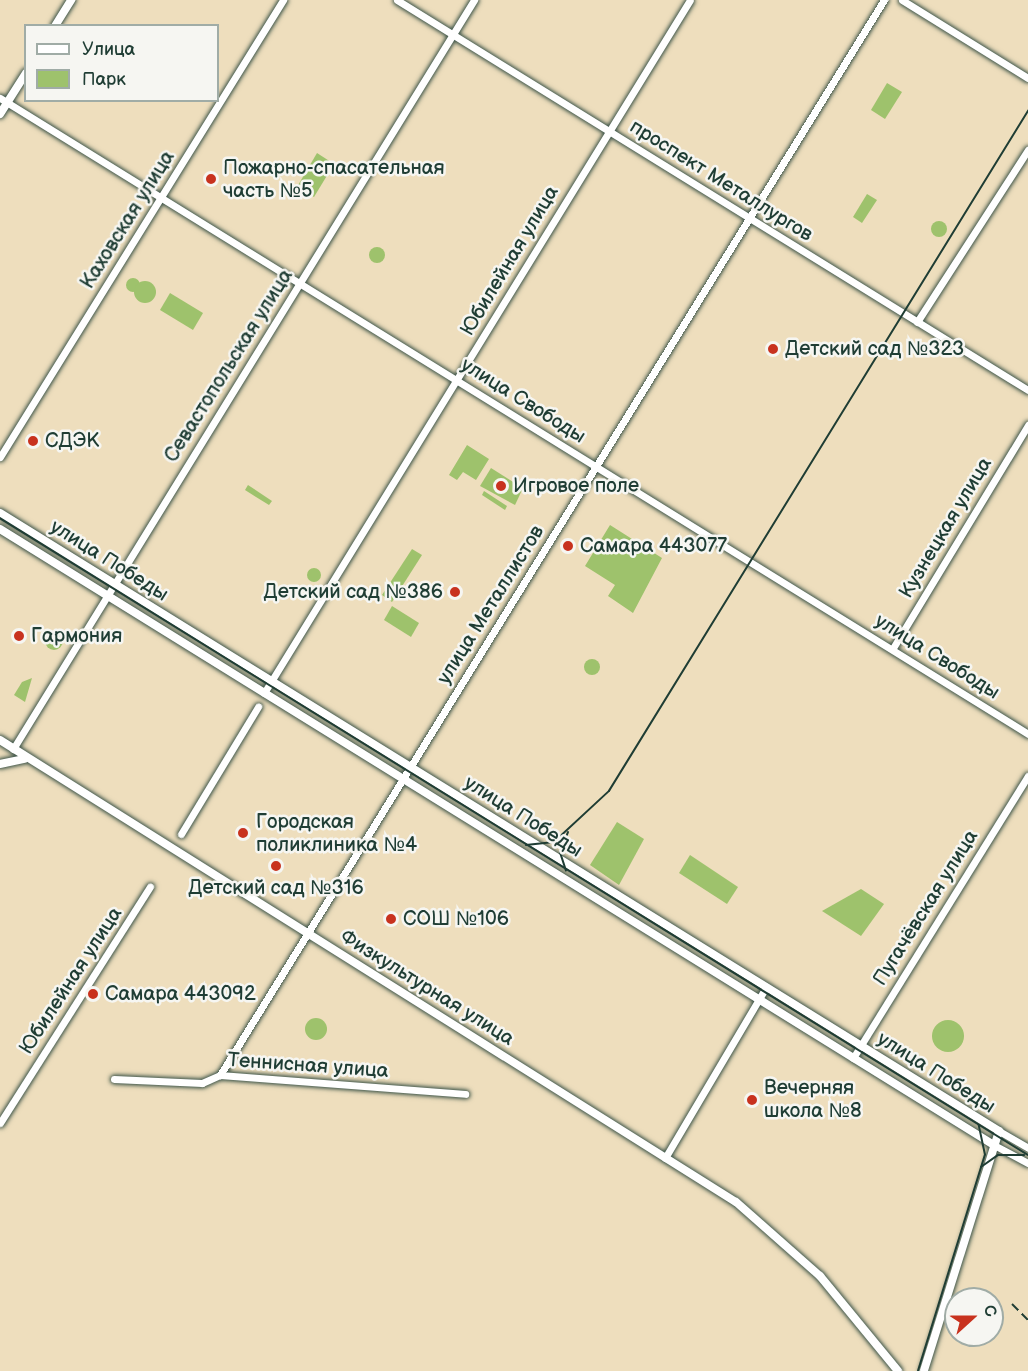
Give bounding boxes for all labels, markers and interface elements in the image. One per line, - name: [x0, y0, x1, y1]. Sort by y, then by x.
- legend: [24, 24, 219, 102]
- text: Улица: [82, 39, 135, 60]
- text: Парк: [82, 69, 126, 90]
- street label: проспект Металлургов: [625, 115, 817, 247]
- street label: Каховская улица: [76, 147, 180, 293]
- place label: Пожарно-спасательная часть №5: [223, 156, 445, 203]
- marker: Пожарно-спасательная часть №5: [204, 172, 218, 186]
- street label: Юбилейная улица: [456, 182, 564, 340]
- street label: Севастопольская улица: [160, 265, 298, 467]
- place label: Детский сад №323: [785, 337, 964, 361]
- marker: Детский сад №323: [766, 342, 780, 356]
- street label: улица Свободы: [456, 353, 590, 449]
- place label: СДЭК: [45, 429, 99, 453]
- marker: СДЭК: [26, 434, 40, 448]
- street label: Кузнецкая улица: [895, 453, 997, 603]
- place label: Игровое поле: [513, 474, 639, 498]
- marker: Игровое поле: [494, 479, 508, 493]
- street label: улица Победы: [45, 515, 173, 607]
- street label: улица Металлистов: [432, 521, 550, 689]
- place label: Самара 443077: [580, 534, 727, 558]
- marker: Самара 443077: [561, 539, 575, 553]
- place label: Детский сад №386: [264, 580, 443, 604]
- marker: Детский сад №386: [448, 585, 462, 599]
- street label: улица Свободы: [870, 609, 1004, 705]
- place label: Гармония: [31, 624, 122, 648]
- marker: Гармония: [12, 629, 26, 643]
- street label: улица Победы: [459, 771, 587, 863]
- place label: Городская поликлиника №4: [256, 810, 417, 857]
- marker: Городская поликлиника №4: [234, 824, 252, 842]
- street label: Пугачёвская улица: [868, 826, 984, 990]
- marker: Детский сад №316: [269, 859, 283, 873]
- place label: Детский сад №316: [188, 876, 364, 900]
- street label: Юбилейная улица: [14, 903, 128, 1059]
- place label: СОШ №106: [403, 907, 509, 931]
- marker: СОШ №106: [384, 912, 398, 926]
- street label: Физкультурная улица: [336, 925, 518, 1051]
- place label: Самара 443092: [105, 982, 256, 1006]
- marker: Самара 443092: [86, 987, 100, 1001]
- street label: улица Победы: [872, 1027, 1000, 1119]
- street label: Теннисная улица: [227, 1048, 389, 1084]
- place label: Вечерняя школа №8: [764, 1076, 862, 1123]
- marker: Вечерняя школа №8: [745, 1093, 759, 1107]
- north arrow: [944, 1287, 1004, 1347]
- text: С: [979, 1302, 1000, 1320]

